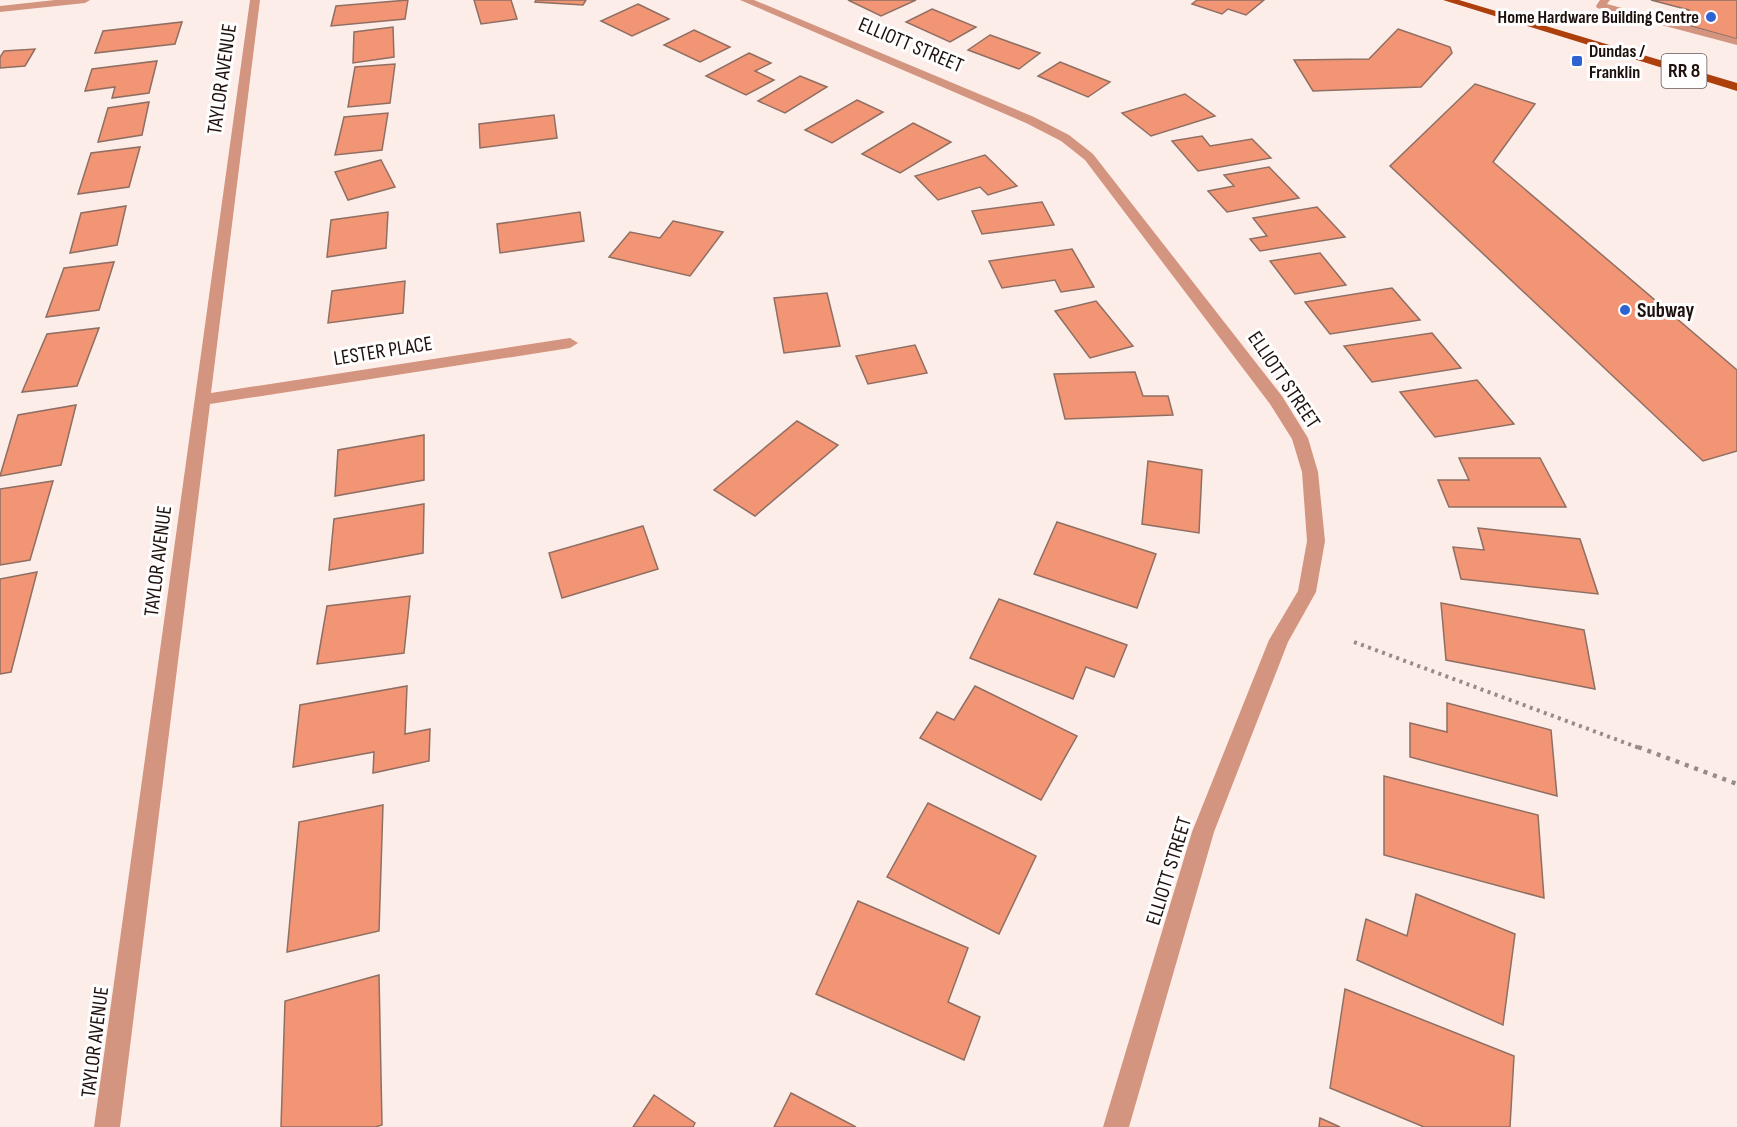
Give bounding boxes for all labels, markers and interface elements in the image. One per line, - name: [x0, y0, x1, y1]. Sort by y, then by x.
- place label: Home Hardware Building Centre: [1498, 7, 1699, 28]
- marker: Home Hardware Building Centre: [1704, 10, 1718, 24]
- street label: ELLIOTT STREET: [855, 12, 968, 79]
- street label: TAYLOR AVENUE: [202, 22, 242, 136]
- place label: Dundas / Franklin: [1589, 41, 1645, 83]
- marker: Dundas / Franklin: [1570, 54, 1584, 68]
- road number: RR 8: [1662, 54, 1706, 88]
- place label: Subway: [1637, 298, 1695, 323]
- marker: Subway: [1618, 303, 1632, 317]
- street label: ELLIOTT STREET: [1242, 327, 1326, 434]
- street label: LESTER PLACE: [332, 331, 434, 371]
- street label: TAYLOR AVENUE: [139, 504, 177, 618]
- street label: ELLIOTT STREET: [1141, 813, 1197, 928]
- street label: TAYLOR AVENUE: [76, 985, 114, 1099]

